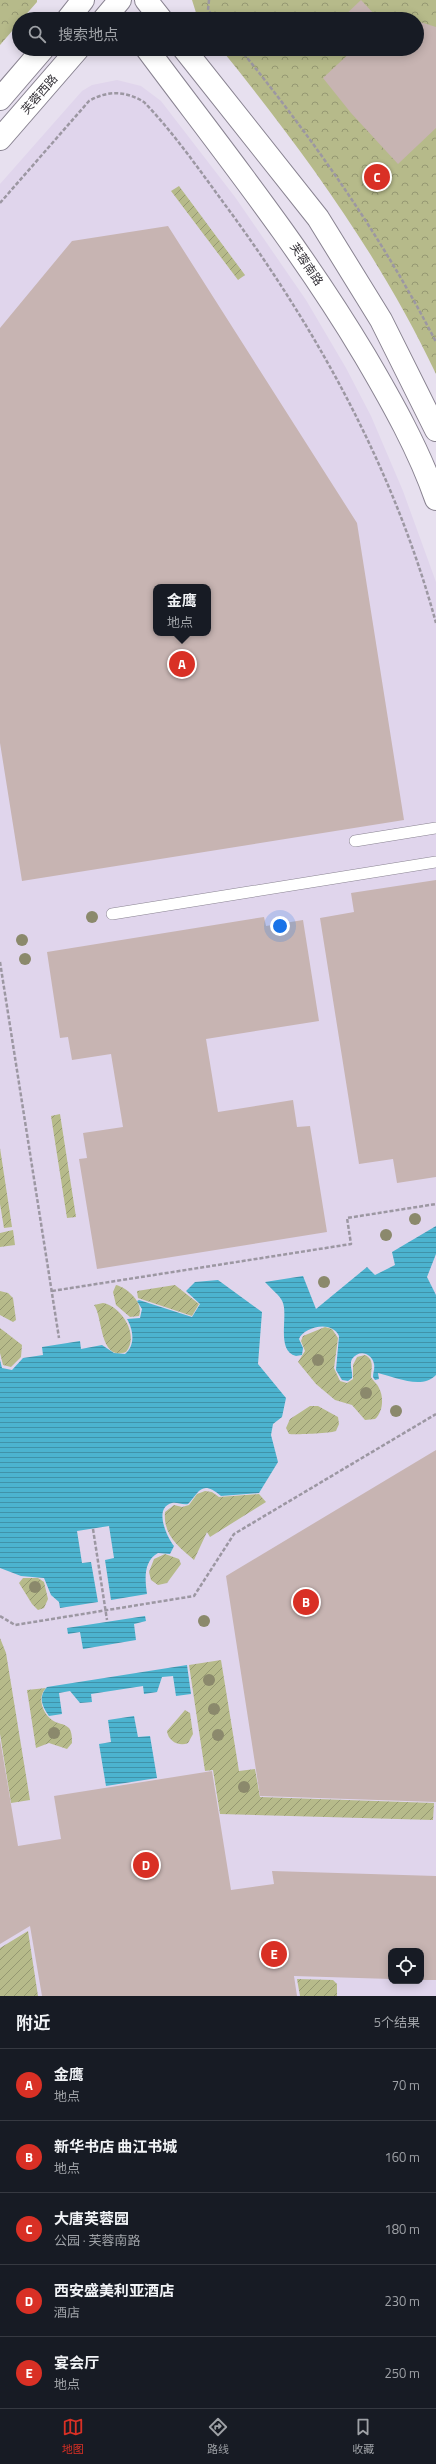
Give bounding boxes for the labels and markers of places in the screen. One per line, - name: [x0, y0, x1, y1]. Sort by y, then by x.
- pin: C: [364, 162, 390, 192]
- pin: A: [169, 649, 195, 679]
- pin: B: [293, 1587, 319, 1617]
- pin: D: [133, 1850, 159, 1880]
- pin: E: [261, 1939, 287, 1969]

